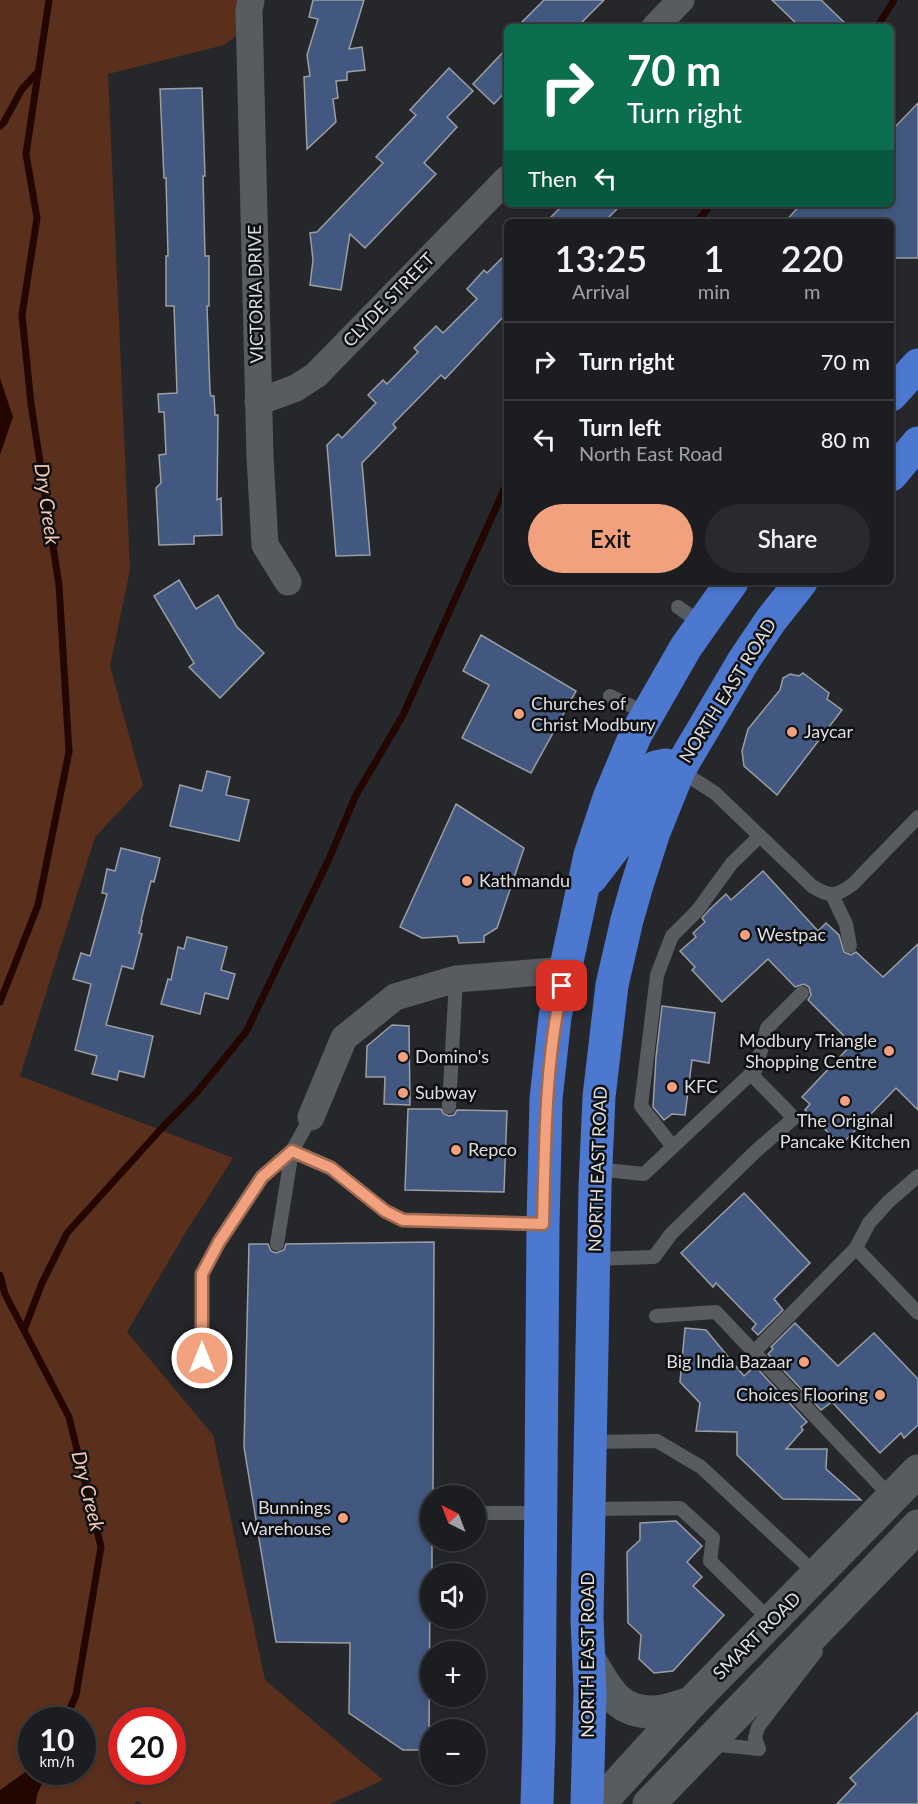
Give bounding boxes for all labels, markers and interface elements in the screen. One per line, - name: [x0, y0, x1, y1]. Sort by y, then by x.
- text: 70 m: [627, 45, 721, 95]
- icon: right: [528, 48, 606, 126]
- text: Turn right: [627, 96, 742, 129]
- icon: left: [589, 162, 622, 195]
- text: Then: [528, 165, 577, 192]
- street label: VICTORIA DRIVE: [243, 224, 267, 364]
- text: 13:25: [555, 236, 647, 280]
- text: 1: [704, 236, 724, 280]
- text: 220: [781, 236, 843, 280]
- street label: CLYDE STREET: [338, 247, 439, 351]
- text: Arrival: [572, 279, 630, 303]
- text: min: [698, 279, 730, 303]
- text: m: [804, 279, 820, 303]
- icon: right: [528, 345, 561, 378]
- text: Turn right: [579, 348, 674, 375]
- text: 70 m: [821, 348, 870, 375]
- text: Turn left: [579, 414, 661, 441]
- icon: left: [528, 423, 561, 456]
- text: 80 m: [821, 426, 870, 453]
- text: North East Road: [579, 441, 723, 465]
- water label: Dry Creek: [30, 462, 66, 547]
- button: Exit: [528, 504, 693, 573]
- button: Share: [705, 504, 870, 573]
- street label: NORTH EAST ROAD: [674, 614, 780, 767]
- place label: Churches of Christ Modbury: [531, 692, 656, 735]
- marker: Churches of Christ Modbury: [512, 707, 526, 721]
- place label: Jaycar: [804, 720, 854, 742]
- marker: Jaycar: [785, 725, 799, 739]
- place label: Kathmandu: [479, 869, 570, 891]
- marker: Kathmandu: [460, 874, 474, 888]
- place label: Westpac: [757, 923, 826, 945]
- marker: Westpac: [738, 928, 752, 942]
- pin: [536, 960, 587, 1011]
- icon: arrive: [545, 969, 578, 1002]
- place label: Modbury Triangle Shopping Centre: [739, 1029, 877, 1072]
- marker: Modbury Triangle Shopping Centre: [882, 1044, 896, 1058]
- place label: Domino's: [415, 1045, 489, 1067]
- marker: Domino's: [396, 1050, 410, 1064]
- place label: KFC: [684, 1075, 718, 1097]
- marker: KFC: [665, 1080, 679, 1094]
- place label: Subway: [415, 1081, 477, 1103]
- marker: Subway: [396, 1086, 410, 1100]
- street label: NORTH EAST ROAD: [583, 1086, 611, 1252]
- marker: The Original Pancake Kitchen: [838, 1094, 852, 1108]
- place label: The Original Pancake Kitchen: [780, 1109, 910, 1152]
- place label: Repco: [468, 1138, 517, 1160]
- marker: Repco: [449, 1143, 463, 1157]
- position arrow: [170, 1326, 234, 1390]
- place label: Big India Bazaar: [666, 1350, 792, 1372]
- marker: Big India Bazaar: [797, 1355, 811, 1369]
- place label: Choices Flooring: [736, 1383, 868, 1405]
- marker: Choices Flooring: [873, 1388, 887, 1402]
- water label: Dry Creek: [67, 1448, 111, 1534]
- north arrow: [420, 1485, 486, 1551]
- map controls: [420, 1485, 486, 1785]
- place label: Bunnings Warehouse: [241, 1496, 331, 1539]
- marker: Bunnings Warehouse: [336, 1511, 350, 1525]
- button: sound: [420, 1563, 486, 1629]
- street label: NORTH EAST ROAD: [576, 1572, 598, 1738]
- street label: SMART ROAD: [708, 1587, 805, 1684]
- button: +: [420, 1641, 486, 1707]
- speed limit sign: 20: [108, 1707, 186, 1785]
- button: −: [420, 1719, 486, 1785]
- text: 10: [40, 1721, 74, 1757]
- text: km/h: [39, 1752, 75, 1770]

